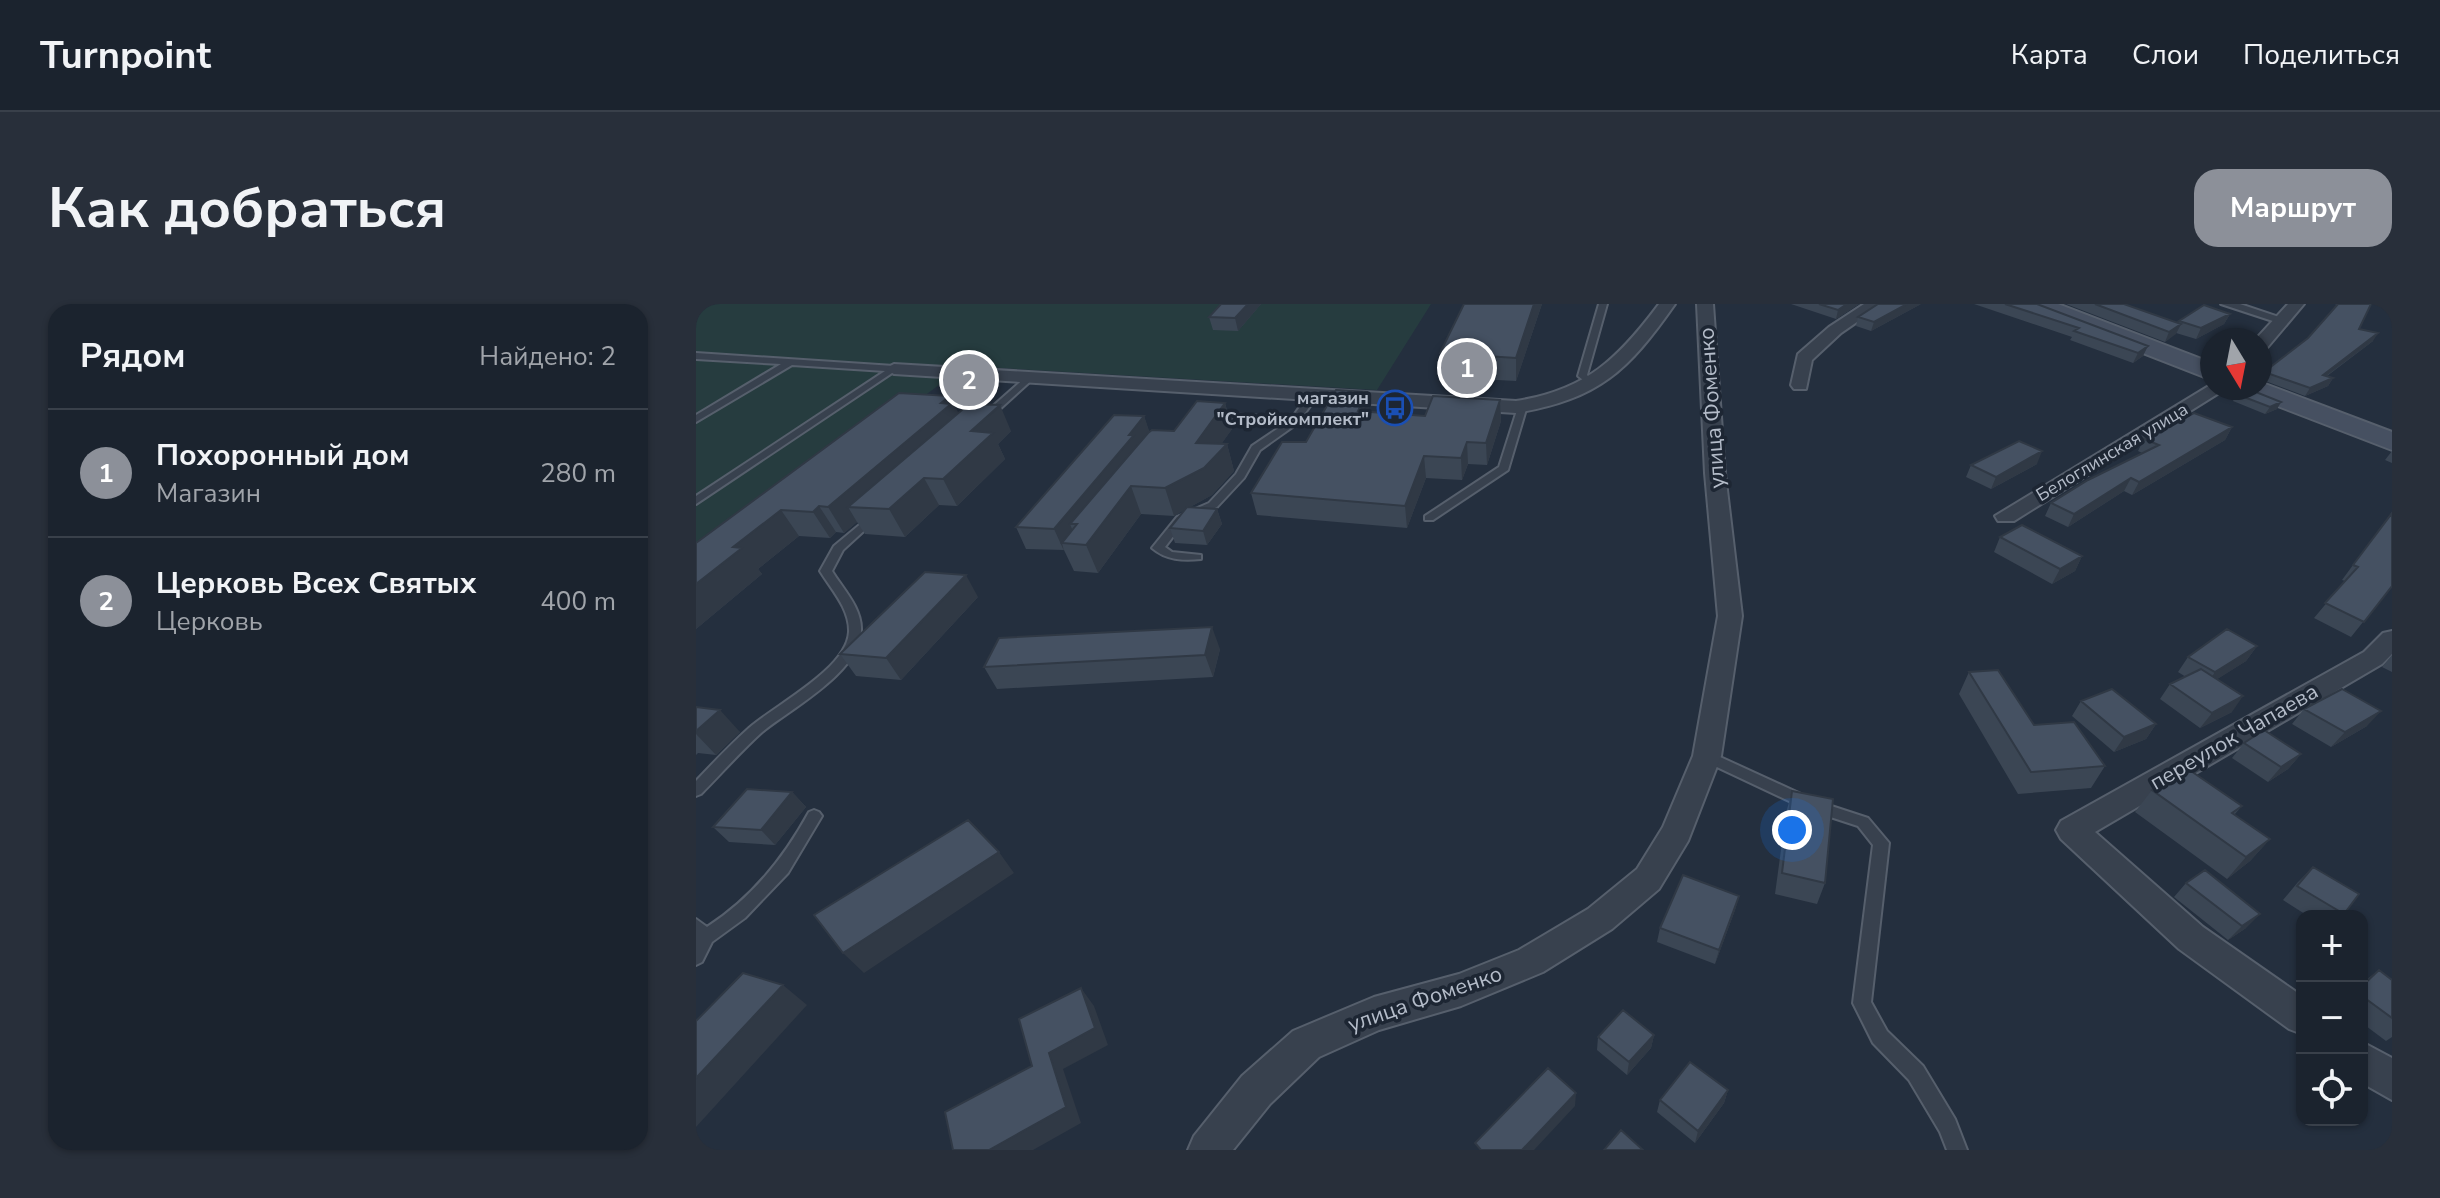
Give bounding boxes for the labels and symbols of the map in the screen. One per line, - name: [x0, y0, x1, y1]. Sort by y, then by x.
- street label: улица Фоменко: [1691, 326, 1733, 490]
- north arrow: [2200, 328, 2272, 400]
- pin: 1: [1441, 338, 1493, 398]
- pin: 2: [943, 350, 995, 410]
- place label: магазин "Стройкомплект": [1216, 386, 1369, 431]
- bus stop icon: магазин "Стройкомплект": [1376, 389, 1414, 427]
- street label: Белоглинская улица: [2032, 397, 2192, 507]
- street label: переулок Чапаева: [2144, 677, 2324, 797]
- your location: [1772, 810, 1812, 850]
- street label: улица Фоменко: [1344, 959, 1506, 1039]

